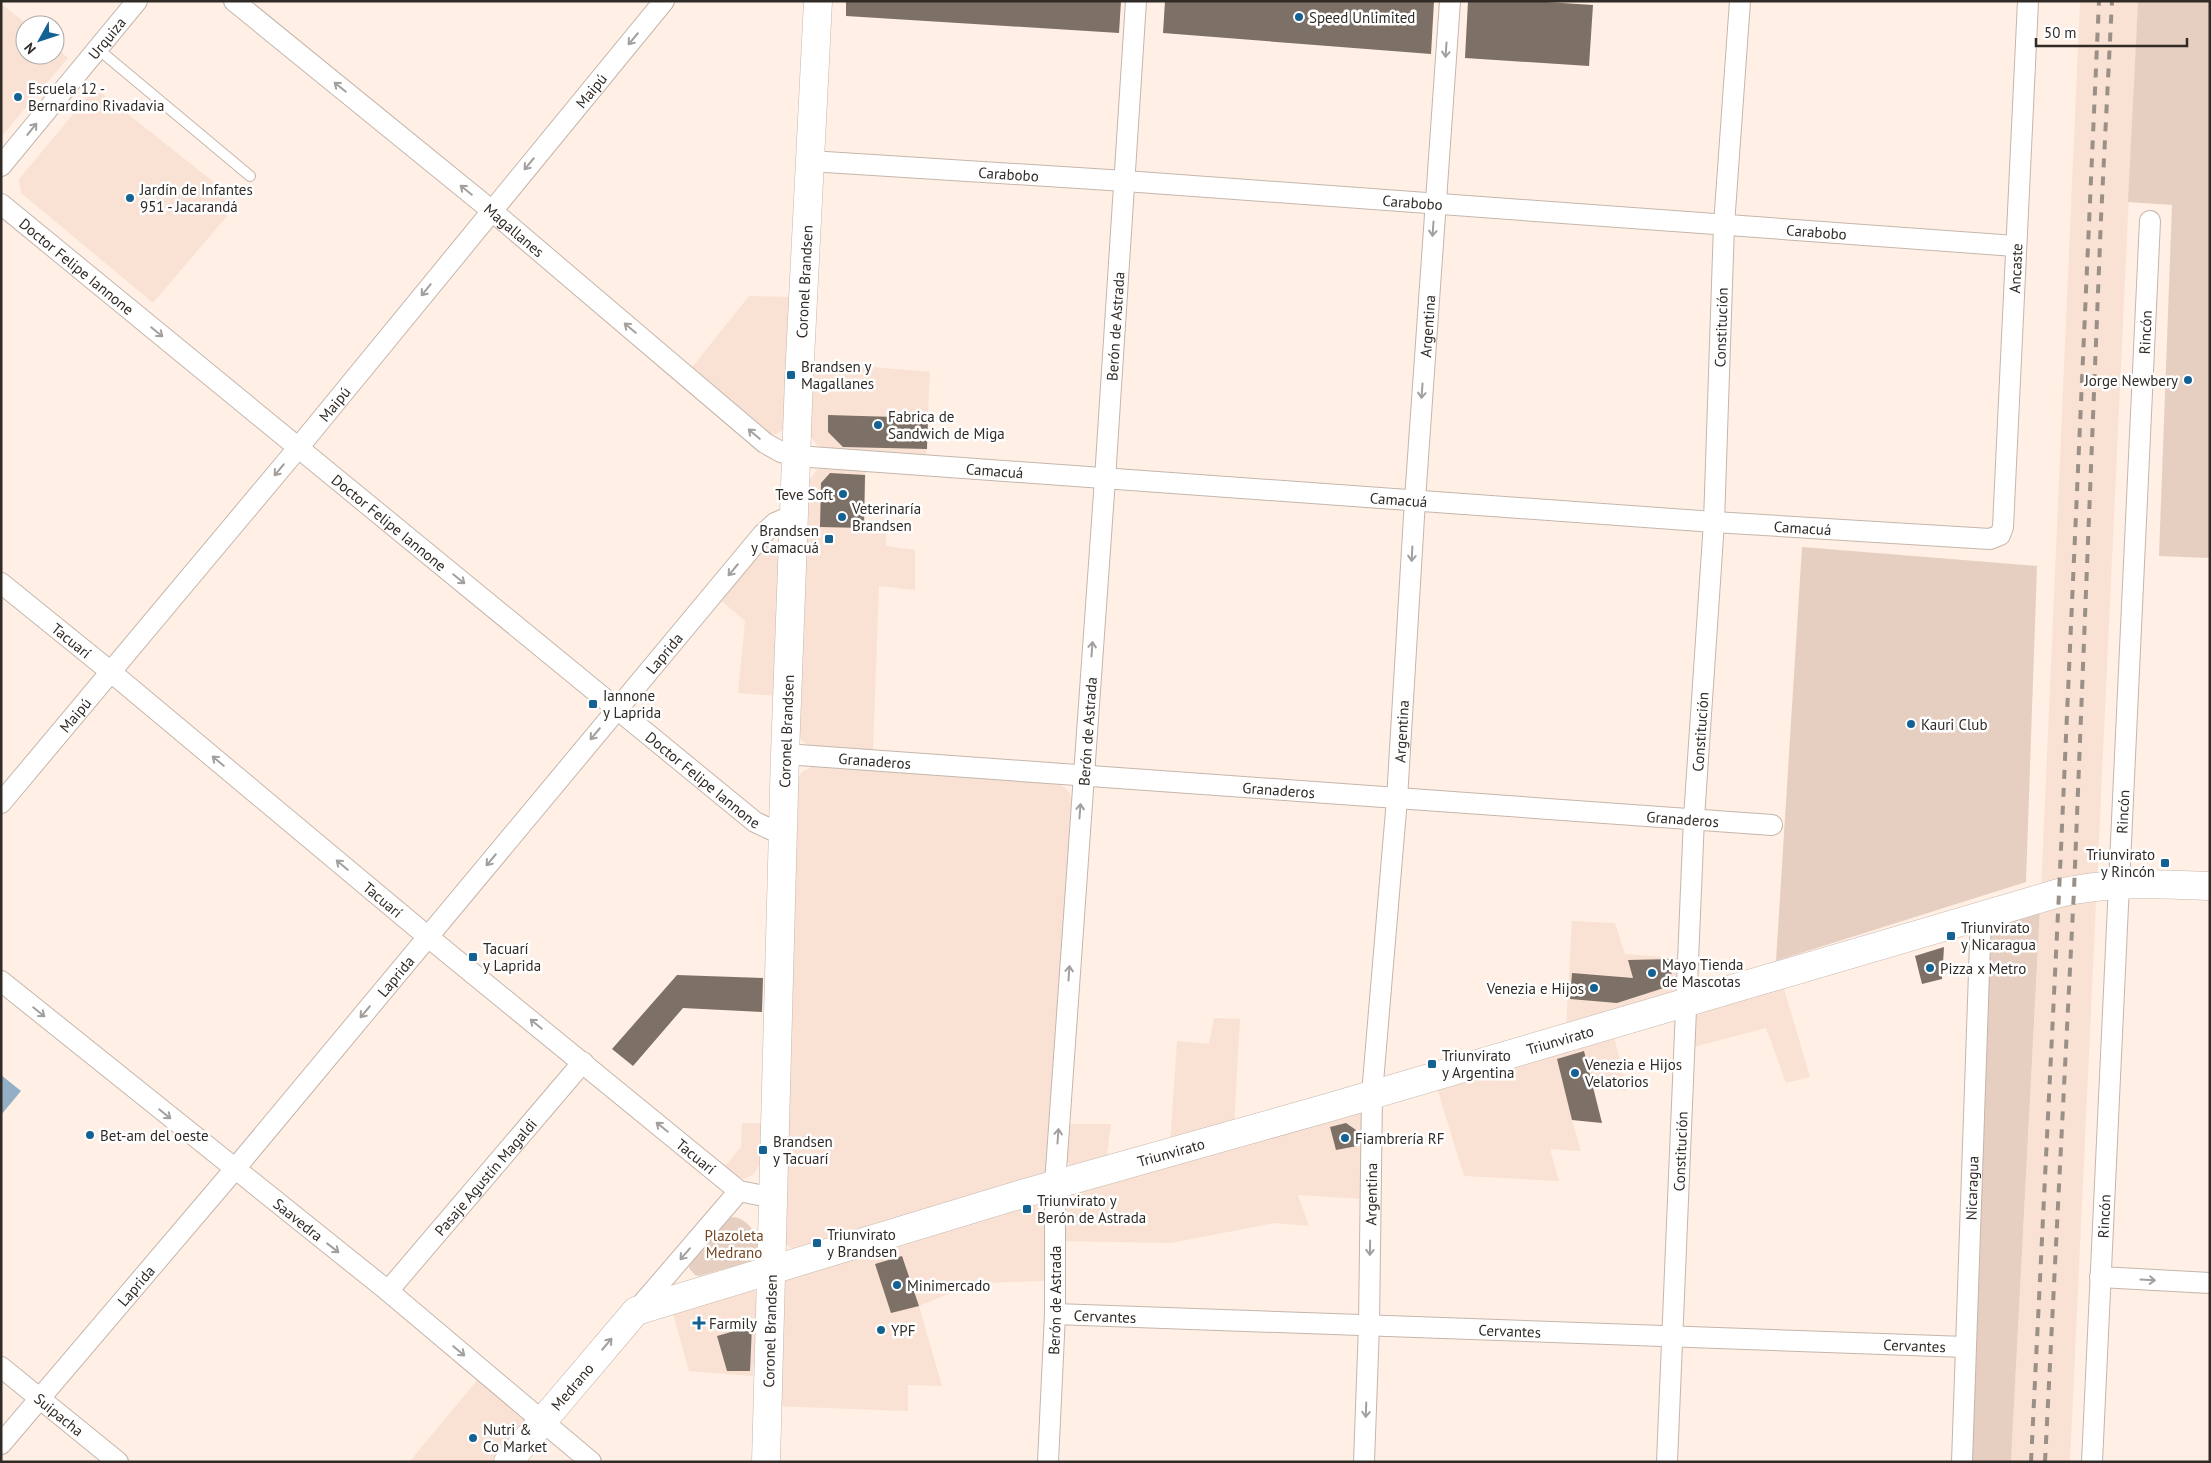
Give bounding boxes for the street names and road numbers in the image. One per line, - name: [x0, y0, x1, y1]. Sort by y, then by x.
- street label: Urquiza: [84, 13, 130, 63]
- street label: Maipú: [571, 69, 611, 112]
- street label: Carabobo: [978, 162, 1039, 185]
- street label: Carabobo: [1382, 190, 1444, 214]
- street label: Magallanes: [480, 199, 548, 261]
- street label: Doctor Felipe Iannone: [16, 214, 138, 319]
- street label: Carabobo: [1786, 220, 1847, 243]
- street label: Coronel Brandsen: [792, 225, 816, 339]
- street label: Ancaste: [2005, 243, 2026, 294]
- street label: Berón de Astrada: [1102, 271, 1128, 381]
- street label: Constitución: [1710, 287, 1731, 368]
- street label: Argentina: [1416, 294, 1439, 358]
- street label: Rincón: [2134, 310, 2155, 355]
- street label: Maipú: [314, 382, 354, 425]
- street label: Camacuá: [965, 459, 1024, 482]
- street label: Doctor Felipe Iannone: [328, 470, 450, 575]
- street label: Camacuá: [1369, 488, 1428, 511]
- street label: Camacuá: [1773, 516, 1832, 539]
- street label: Tacuarí: [48, 618, 95, 662]
- street label: Laprida: [641, 629, 686, 678]
- street label: Coronel Brandsen: [775, 674, 797, 788]
- street label: Berón de Astrada: [1074, 676, 1100, 786]
- street label: Constitución: [1688, 691, 1712, 772]
- street label: Maipú: [55, 694, 95, 736]
- street label: Argentina: [1390, 699, 1412, 763]
- street label: Doctor Felipe Iannone: [642, 727, 763, 832]
- street label: Granaderos: [838, 748, 912, 773]
- street label: Granaderos: [1242, 777, 1316, 802]
- street label: Rincón: [2112, 789, 2133, 834]
- street label: Granaderos: [1646, 806, 1720, 831]
- street label: Tacuarí: [359, 877, 407, 921]
- street label: Laprida: [373, 952, 418, 1000]
- street label: Triunvirato: [1524, 1021, 1596, 1058]
- street label: Constitución: [1669, 1111, 1691, 1192]
- street label: Pasaje Agustín Magaldi: [430, 1114, 540, 1239]
- street label: Tacuarí: [673, 1134, 720, 1178]
- street label: Triunvirato: [1135, 1134, 1207, 1171]
- street label: Nicaragua: [1961, 1156, 1982, 1221]
- street label: Argentina: [1361, 1163, 1381, 1226]
- street label: Saavedra: [270, 1194, 327, 1245]
- street label: Rincón: [2093, 1194, 2114, 1239]
- street label: Berón de Astrada: [1044, 1246, 1065, 1355]
- street label: Laprida: [113, 1261, 158, 1310]
- street label: Coronel Brandsen: [758, 1274, 781, 1388]
- street label: Cervantes: [1073, 1305, 1137, 1326]
- street label: Cervantes: [1478, 1320, 1541, 1341]
- street label: Cervantes: [1883, 1335, 1946, 1356]
- street label: Medrano: [547, 1359, 597, 1414]
- street label: Suipacha: [31, 1389, 88, 1440]

